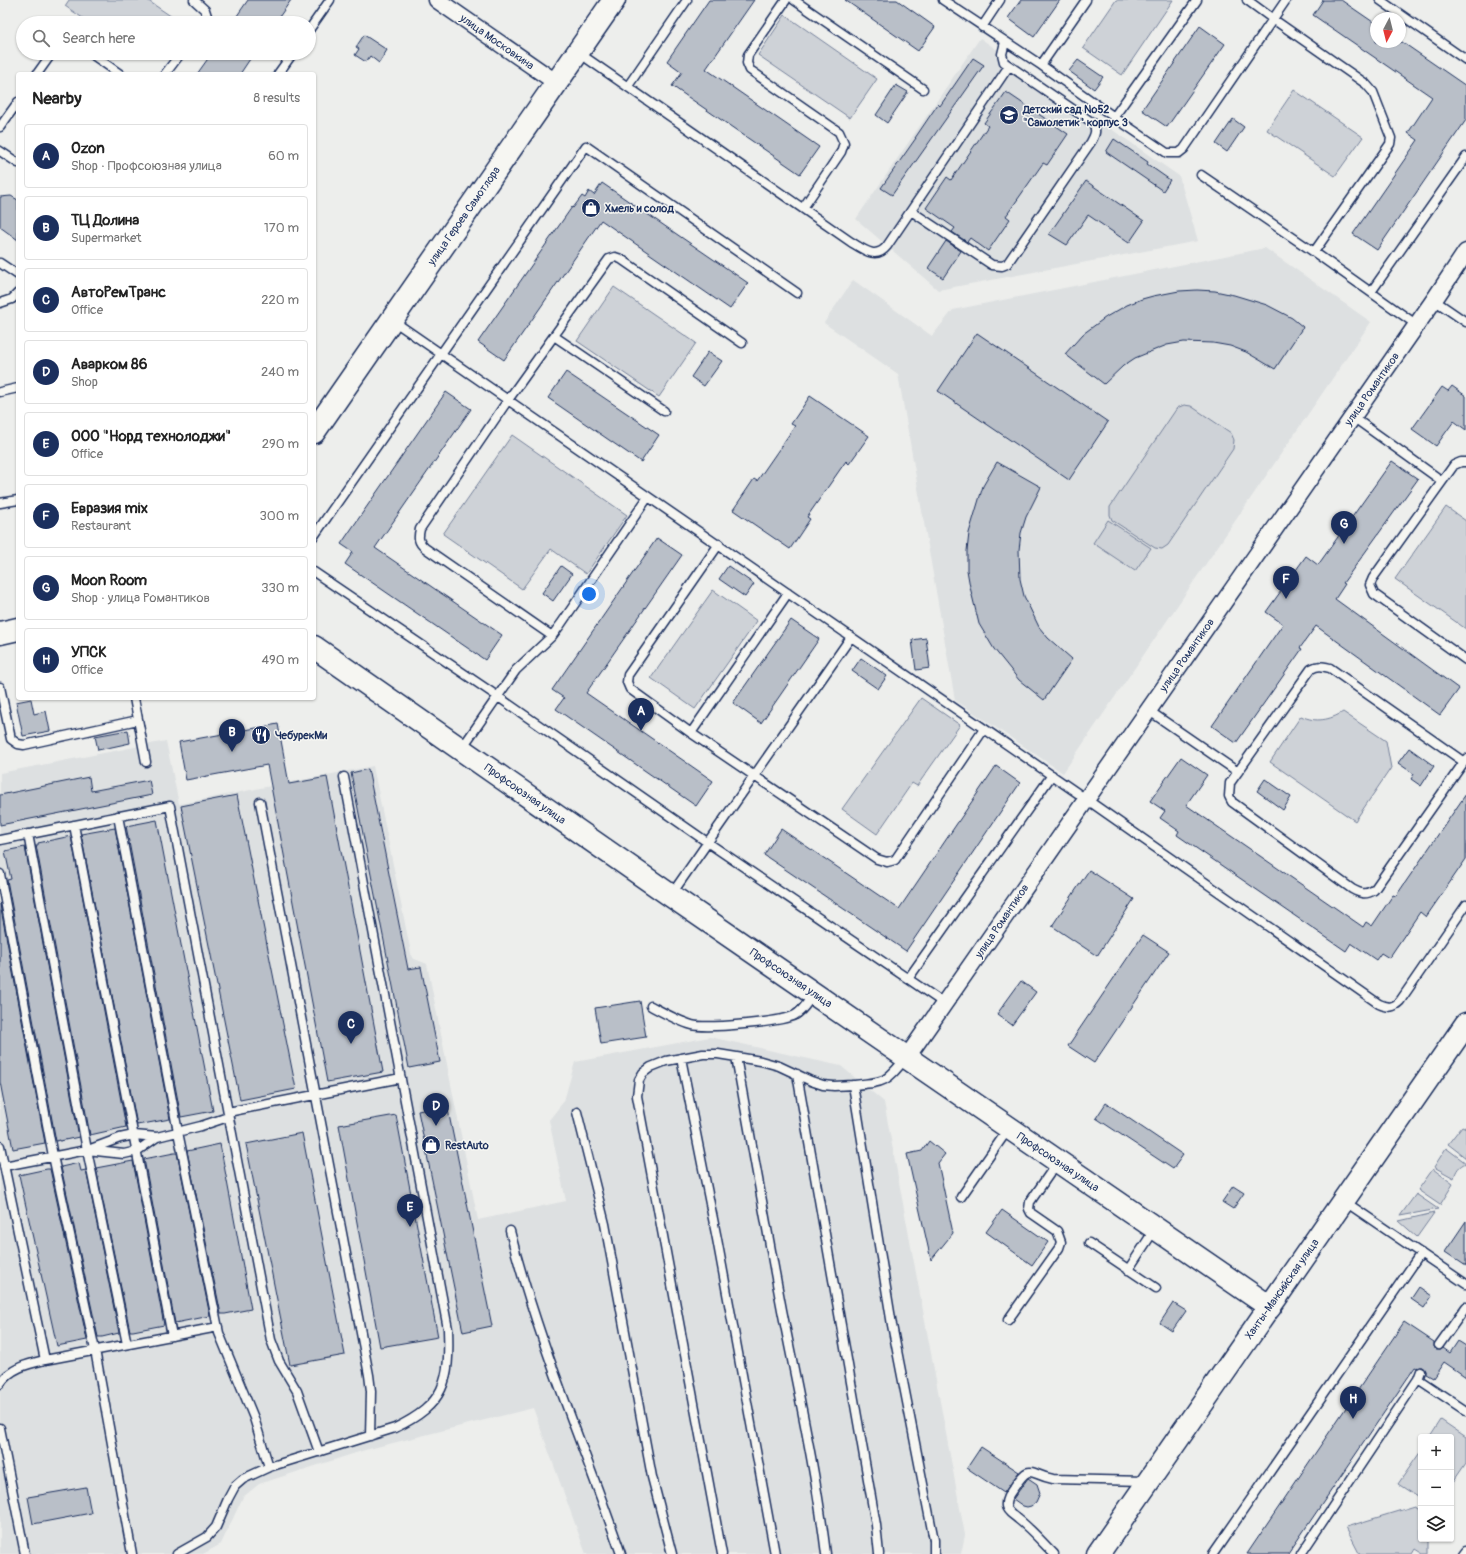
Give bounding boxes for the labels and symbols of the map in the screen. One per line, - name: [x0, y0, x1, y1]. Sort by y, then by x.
- street label: улица Московкина: [457, 11, 537, 72]
- north arrow: [1370, 12, 1406, 48]
- place label: Детский сад №52 "Самолетик" корпус 3: [1022, 103, 1128, 129]
- school or university icon: Детский сад №52 "Самолетик" корпус 3: [998, 104, 1020, 126]
- street label: улица Героев Самотлора: [424, 164, 503, 269]
- shop icon: Хмель и солод: [580, 197, 602, 219]
- place label: Хмель и солод: [605, 202, 674, 215]
- street label: улица Романтиков: [1341, 350, 1402, 429]
- pin: G: [1331, 511, 1357, 544]
- pin: F: [1273, 566, 1299, 599]
- your location: [579, 584, 599, 604]
- street label: улица Романтиков: [1156, 616, 1217, 695]
- pin: A: [628, 698, 654, 731]
- pin: B: [219, 719, 245, 752]
- restaurant icon: ЧебурекМи: [250, 724, 272, 746]
- place label: ЧебурекМи: [275, 729, 327, 742]
- street label: Профсоюзная улица: [482, 761, 568, 827]
- street label: улица Романтиков: [972, 882, 1032, 961]
- street label: Профсоюзная улица: [747, 946, 835, 1010]
- pin: C: [338, 1011, 364, 1044]
- pin: D: [423, 1093, 449, 1126]
- street label: Профсоюзная улица: [1014, 1130, 1102, 1194]
- shop icon: RestAuto: [420, 1134, 442, 1156]
- place label: RestAuto: [445, 1139, 489, 1152]
- pin: E: [397, 1194, 423, 1227]
- street label: Ханты-Мансийская улица: [1242, 1236, 1322, 1342]
- pin: H: [1340, 1386, 1366, 1419]

